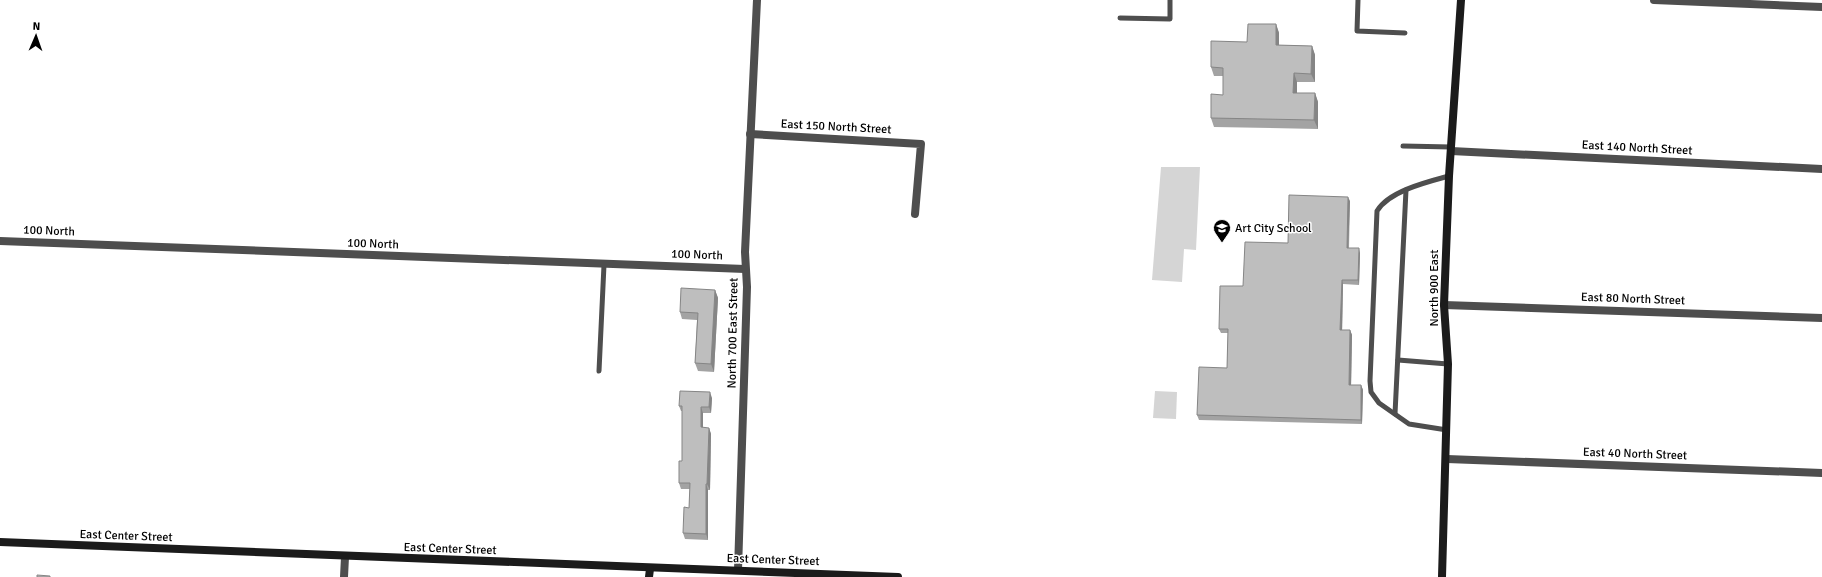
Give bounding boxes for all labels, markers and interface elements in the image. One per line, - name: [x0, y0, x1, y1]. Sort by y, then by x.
- north arrow: [16, 16, 56, 56]
- text: N: [32, 20, 40, 33]
- street label: East 150 North Street: [780, 117, 892, 137]
- street label: East 140 North Street: [1581, 138, 1693, 158]
- school or university icon: Art City School: [1212, 218, 1232, 243]
- place label: Art City School: [1235, 221, 1312, 236]
- street label: 100 North: [23, 223, 75, 239]
- street label: 100 North: [347, 236, 399, 252]
- street label: 100 North: [671, 247, 723, 263]
- street label: North 900 East: [1427, 250, 1442, 326]
- street label: North 700 East Street: [725, 278, 741, 388]
- street label: East 80 North Street: [1581, 290, 1685, 308]
- street label: East 40 North Street: [1583, 445, 1687, 463]
- street label: East Center Street: [79, 527, 173, 545]
- street label: East Center Street: [403, 540, 497, 558]
- street label: East Center Street: [726, 551, 820, 569]

